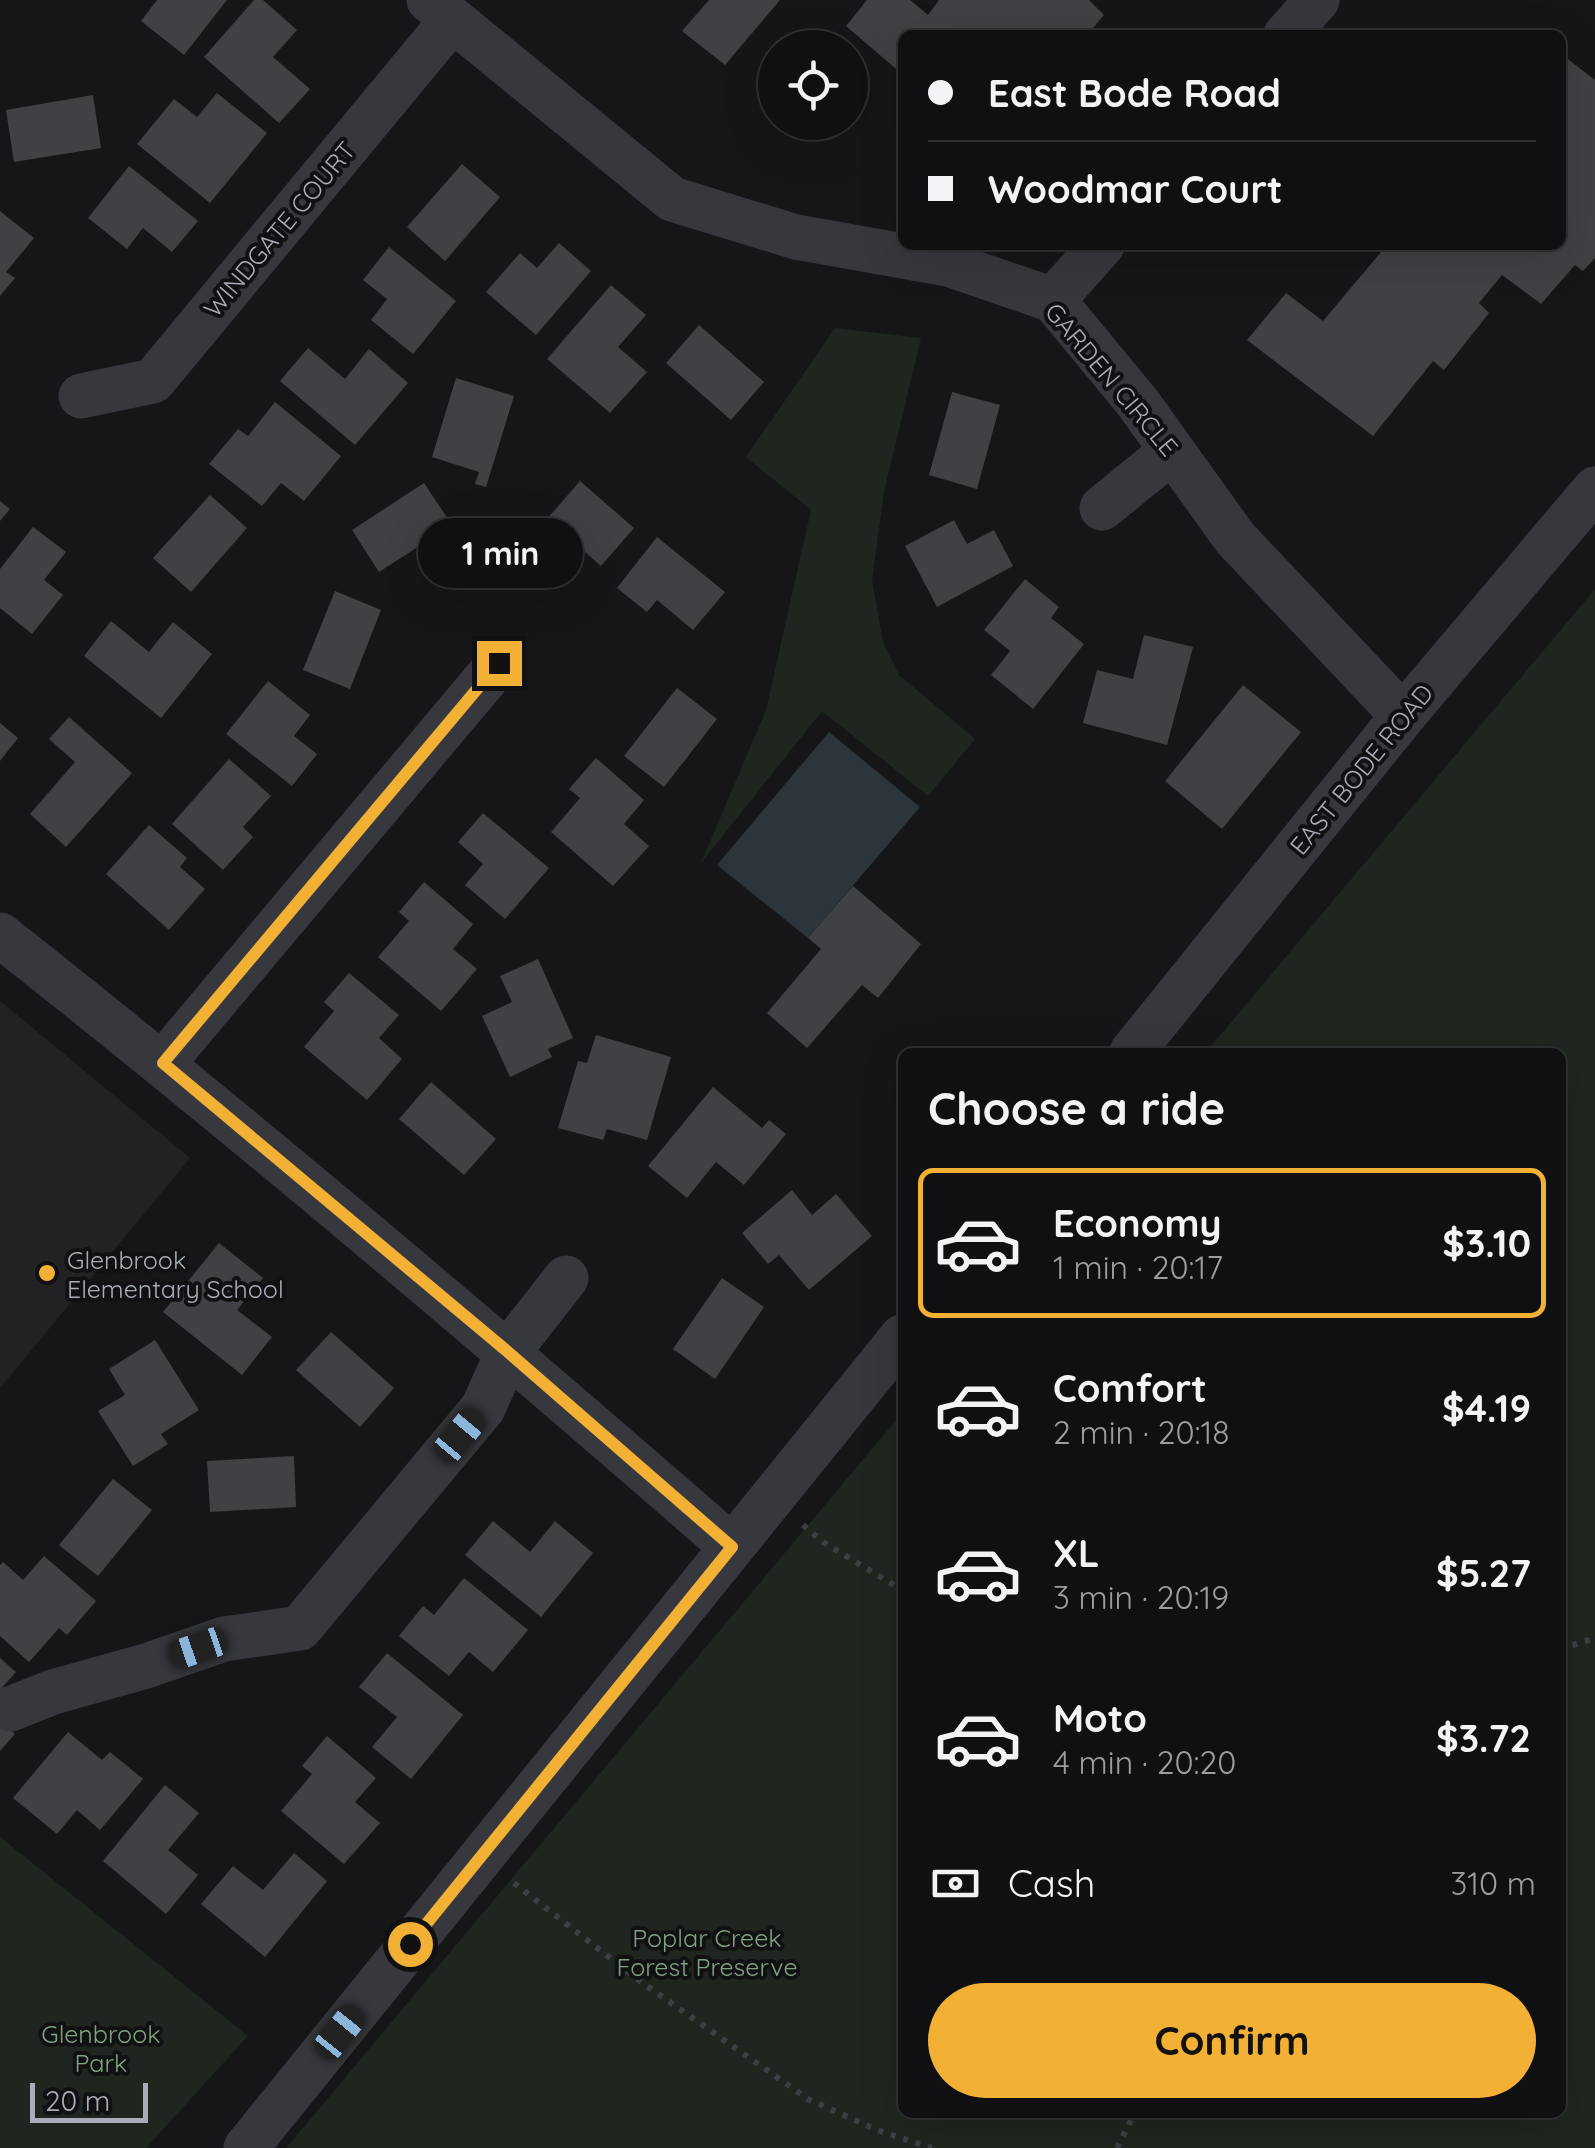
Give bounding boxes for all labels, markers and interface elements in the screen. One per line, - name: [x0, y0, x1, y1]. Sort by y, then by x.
- map controls: [758, 30, 868, 140]
- button: locate: [758, 30, 868, 140]
- text: East Bode Road: [988, 69, 1281, 117]
- street label: WINDGATE COURT: [196, 135, 362, 323]
- text: Woodmar Court: [988, 165, 1282, 213]
- street label: GARDEN CIRCLE: [1039, 296, 1185, 462]
- callout: 1 min: [416, 518, 582, 588]
- text: 1 min: [462, 533, 539, 573]
- route end: [477, 641, 522, 686]
- street label: EAST BODE ROAD: [1283, 677, 1439, 861]
- text: Choose a ride: [928, 1080, 1225, 1136]
- icon: car: [933, 1198, 1023, 1288]
- text: Economy: [1053, 1199, 1222, 1247]
- text: $3.10: [1442, 1219, 1531, 1267]
- place label: Glenbrook Elementary School: [67, 1244, 284, 1304]
- text: 1 min · 20:17: [1053, 1247, 1223, 1287]
- marker: Glenbrook Elementary School: [36, 1262, 58, 1284]
- icon: car: [933, 1363, 1023, 1453]
- text: Comfort: [1053, 1364, 1207, 1412]
- text: $4.19: [1442, 1384, 1531, 1432]
- car: [429, 1402, 491, 1468]
- text: 2 min · 20:18: [1053, 1412, 1230, 1452]
- icon: car: [933, 1528, 1023, 1618]
- text: XL: [1053, 1529, 1099, 1577]
- text: $5.27: [1436, 1549, 1531, 1597]
- text: 3 min · 20:19: [1053, 1577, 1229, 1617]
- car: [165, 1624, 231, 1672]
- icon: car: [933, 1693, 1023, 1783]
- text: Moto: [1053, 1694, 1147, 1742]
- text: $3.72: [1436, 1714, 1531, 1762]
- text: 4 min · 20:20: [1053, 1742, 1236, 1782]
- icon: cash: [928, 1856, 983, 1911]
- text: Cash: [1008, 1859, 1095, 1907]
- text: 310 m: [1450, 1863, 1536, 1903]
- route start: [388, 1922, 433, 1967]
- park label: Poplar Creek Forest Preserve: [616, 1922, 798, 1982]
- button: Confirm: [928, 1983, 1536, 2098]
- car: [309, 1999, 371, 2065]
- park label: Glenbrook Park: [41, 2018, 161, 2078]
- scale bar: [30, 2078, 148, 2122]
- text: 20 m: [45, 2083, 110, 2118]

